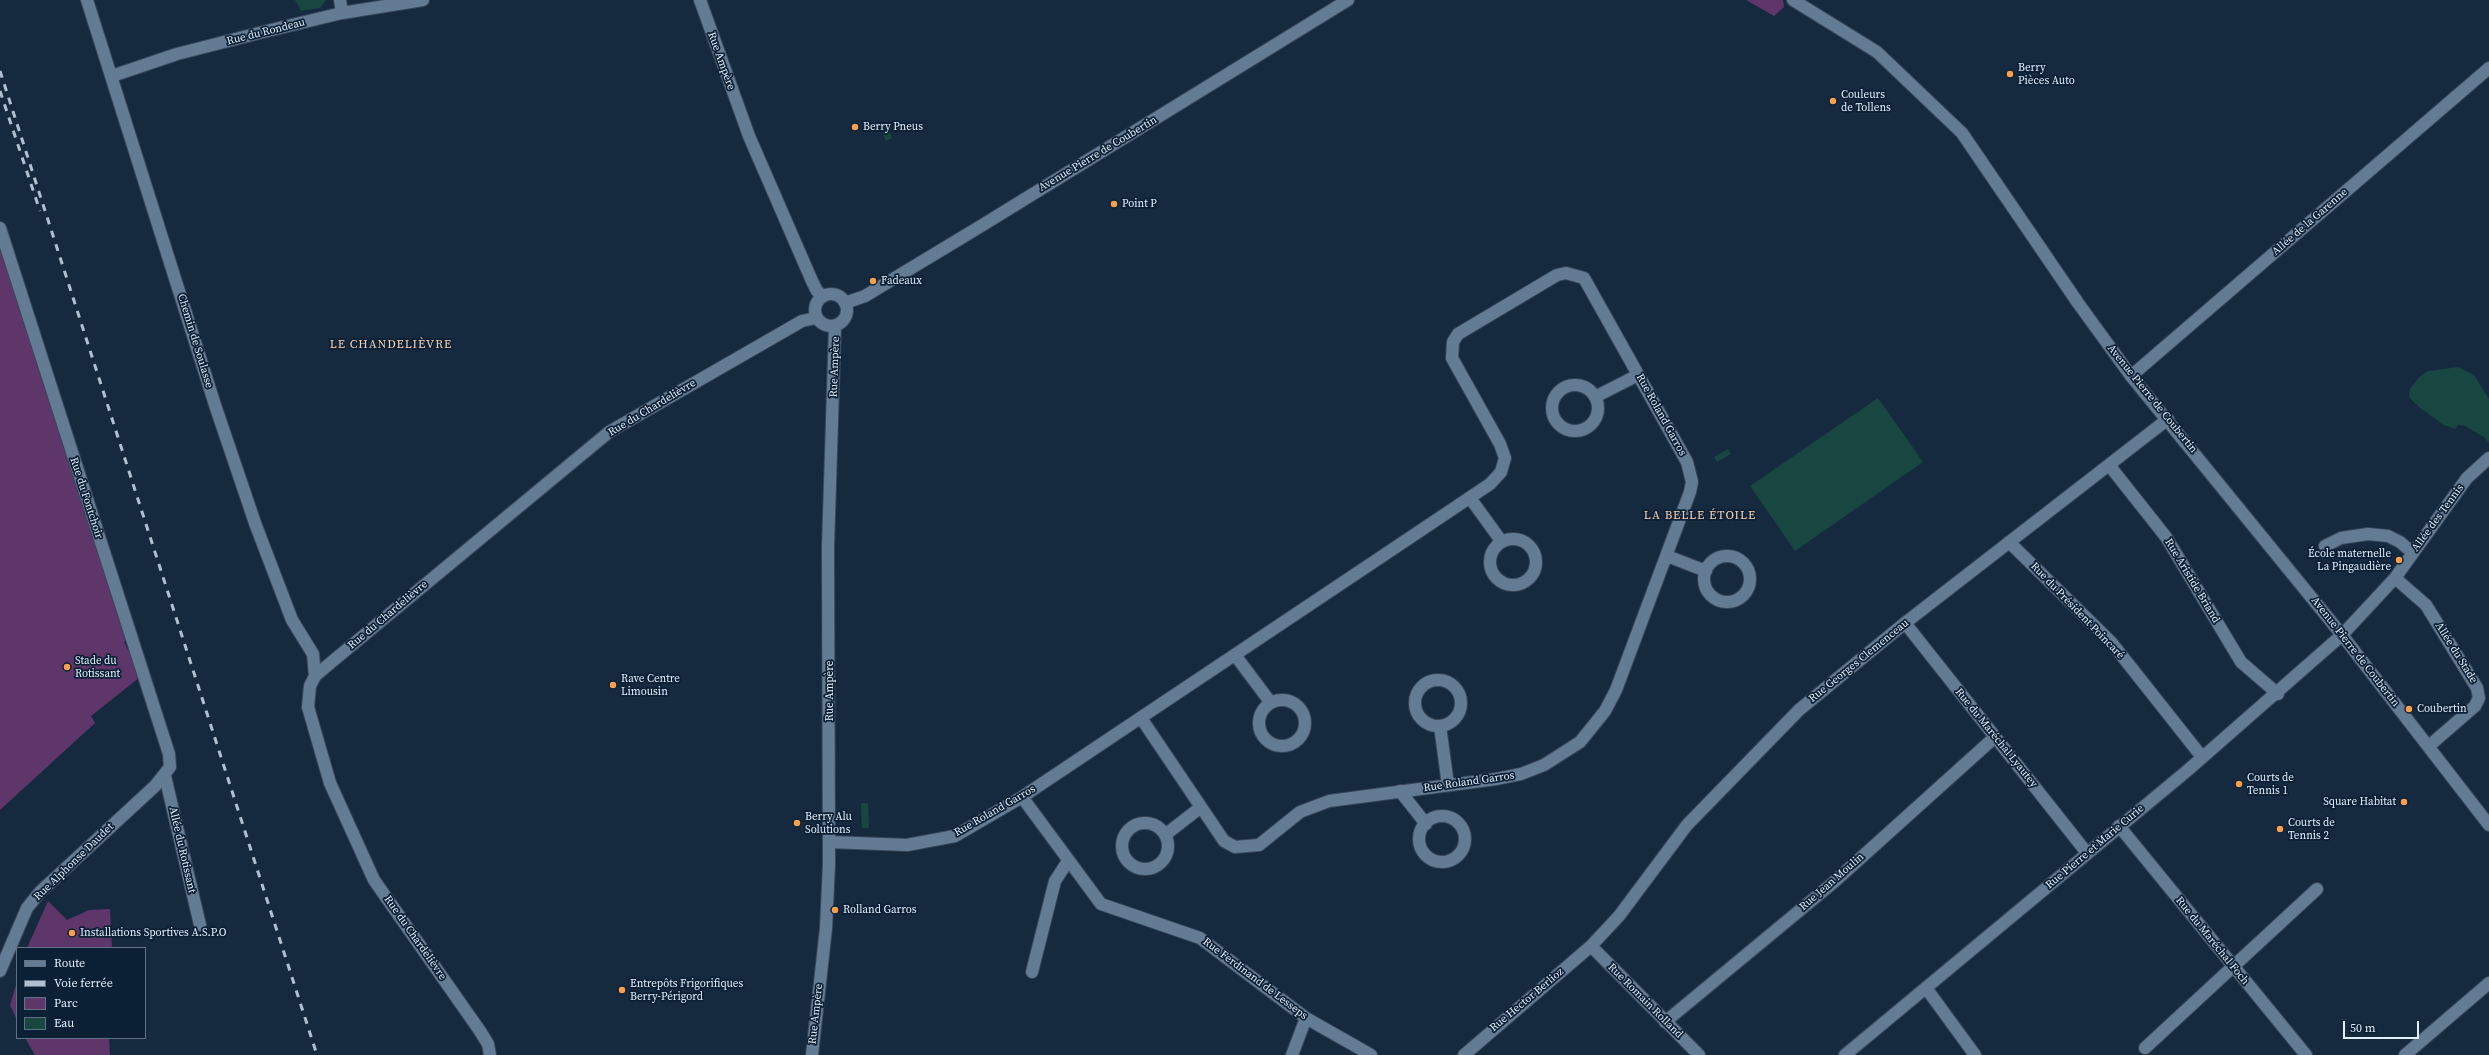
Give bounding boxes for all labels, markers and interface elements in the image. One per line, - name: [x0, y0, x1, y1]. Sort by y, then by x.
- street label: Rue du Rondeau: [226, 16, 306, 48]
- street label: Rue Ampère: [704, 30, 738, 92]
- place label: Berry Pièces Auto: [2018, 61, 2075, 87]
- marker: Berry Pièces Auto: [2005, 69, 2015, 79]
- place label: Couleurs de Tollens: [1841, 88, 1891, 114]
- marker: Couleurs de Tollens: [1828, 96, 1838, 106]
- street label: Avenue Pierre de Coubertin: [1037, 113, 1159, 195]
- place label: Berry Pneus: [863, 120, 923, 134]
- marker: Berry Pneus: [850, 122, 860, 132]
- street label: Allée de la Garenne: [2270, 186, 2350, 258]
- place label: Point P: [1122, 197, 1157, 211]
- marker: Point P: [1109, 199, 1119, 209]
- place label: Fadeaux: [881, 274, 922, 288]
- marker: Fadeaux: [868, 276, 878, 286]
- street label: Chemin de Soulasse: [174, 292, 216, 390]
- street label: Rue Ampère: [827, 336, 843, 398]
- district label: LE CHANDELIÈVRE: [330, 338, 452, 352]
- street label: Avenue Pierre de Coubertin: [2104, 342, 2200, 456]
- street label: Rue Roland Garros: [1633, 372, 1689, 458]
- street label: Rue du Chardelièvre: [606, 377, 698, 439]
- street label: Rue du Fontchoir: [67, 456, 105, 540]
- street label: Allée des Tennis: [2409, 482, 2467, 554]
- district label: LA BELLE ÉTOILE: [1644, 509, 1756, 523]
- street label: Rue Aristide Briand: [2162, 536, 2222, 626]
- place label: École maternelle La Pingaudière: [2308, 547, 2391, 573]
- marker: École maternelle La Pingaudière: [2394, 555, 2404, 565]
- street label: Rue du Président Poincaré: [2027, 560, 2127, 662]
- street label: Rue du Chardelièvre: [346, 578, 430, 652]
- street label: Avenue Pierre de Coubertin: [2308, 595, 2402, 709]
- street label: Rue Georges Clemenceau: [1806, 617, 1912, 705]
- street label: Allée du Stade: [2432, 620, 2480, 686]
- place label: Stade du Rotissant: [75, 654, 120, 680]
- street label: Rue Ampère: [823, 661, 837, 721]
- marker: Stade du Rotissant: [62, 662, 72, 672]
- place label: Rave Centre Limousin: [621, 672, 680, 698]
- marker: Rave Centre Limousin: [608, 680, 618, 690]
- street label: Rue du Maréchal Lyautey: [1952, 686, 2040, 790]
- place label: Coubertin: [2417, 702, 2467, 716]
- marker: Coubertin: [2404, 704, 2414, 714]
- street label: Rue Roland Garros: [1423, 769, 1515, 795]
- place label: Courts de Tennis 1: [2247, 771, 2294, 797]
- marker: Courts de Tennis 1: [2234, 779, 2244, 789]
- street label: Rue Roland Garros: [952, 782, 1038, 840]
- place label: Square Habitat: [2323, 795, 2396, 809]
- marker: Square Habitat: [2399, 797, 2409, 807]
- street label: Rue Pierre et Marie Curie: [2043, 802, 2147, 892]
- street label: Allée du Rotissant: [166, 806, 198, 894]
- place label: Berry Alu Solutions: [805, 810, 852, 836]
- place label: Courts de Tennis 2: [2288, 816, 2335, 842]
- marker: Berry Alu Solutions: [792, 818, 802, 828]
- street label: Rue Alphonse Daudet: [31, 821, 117, 903]
- marker: Courts de Tennis 2: [2275, 824, 2285, 834]
- street label: Rue Jean Moulin: [1797, 850, 1867, 914]
- street label: Rue du Chardelièvre: [381, 893, 449, 983]
- street label: Rue du Maréchal Foch: [2173, 894, 2251, 988]
- place label: Rolland Garros: [843, 903, 916, 917]
- marker: Rolland Garros: [830, 905, 840, 915]
- place label: Installations Sportives A.S.P.O: [80, 926, 227, 940]
- marker: Installations Sportives A.S.P.O: [67, 928, 77, 938]
- street label: Rue Ferdinand de Lesseps: [1200, 935, 1310, 1023]
- legend: [16, 947, 146, 1039]
- text: Route: [54, 955, 85, 971]
- street label: Rue Romain Rolland: [1605, 961, 1685, 1041]
- street label: Rue Hector Berlioz: [1487, 965, 1567, 1035]
- text: Voie ferrée: [54, 975, 113, 991]
- place label: Entrepôts Frigorifiques Berry-Périgord: [630, 977, 743, 1003]
- street label: Rue Ampère: [806, 983, 826, 1045]
- marker: Entrepôts Frigorifiques Berry-Périgord: [617, 985, 627, 995]
- text: Parc: [54, 995, 78, 1011]
- scale bar: [2345, 1013, 2421, 1039]
- text: Eau: [54, 1015, 74, 1031]
- text: 50 m: [2350, 1020, 2376, 1036]

